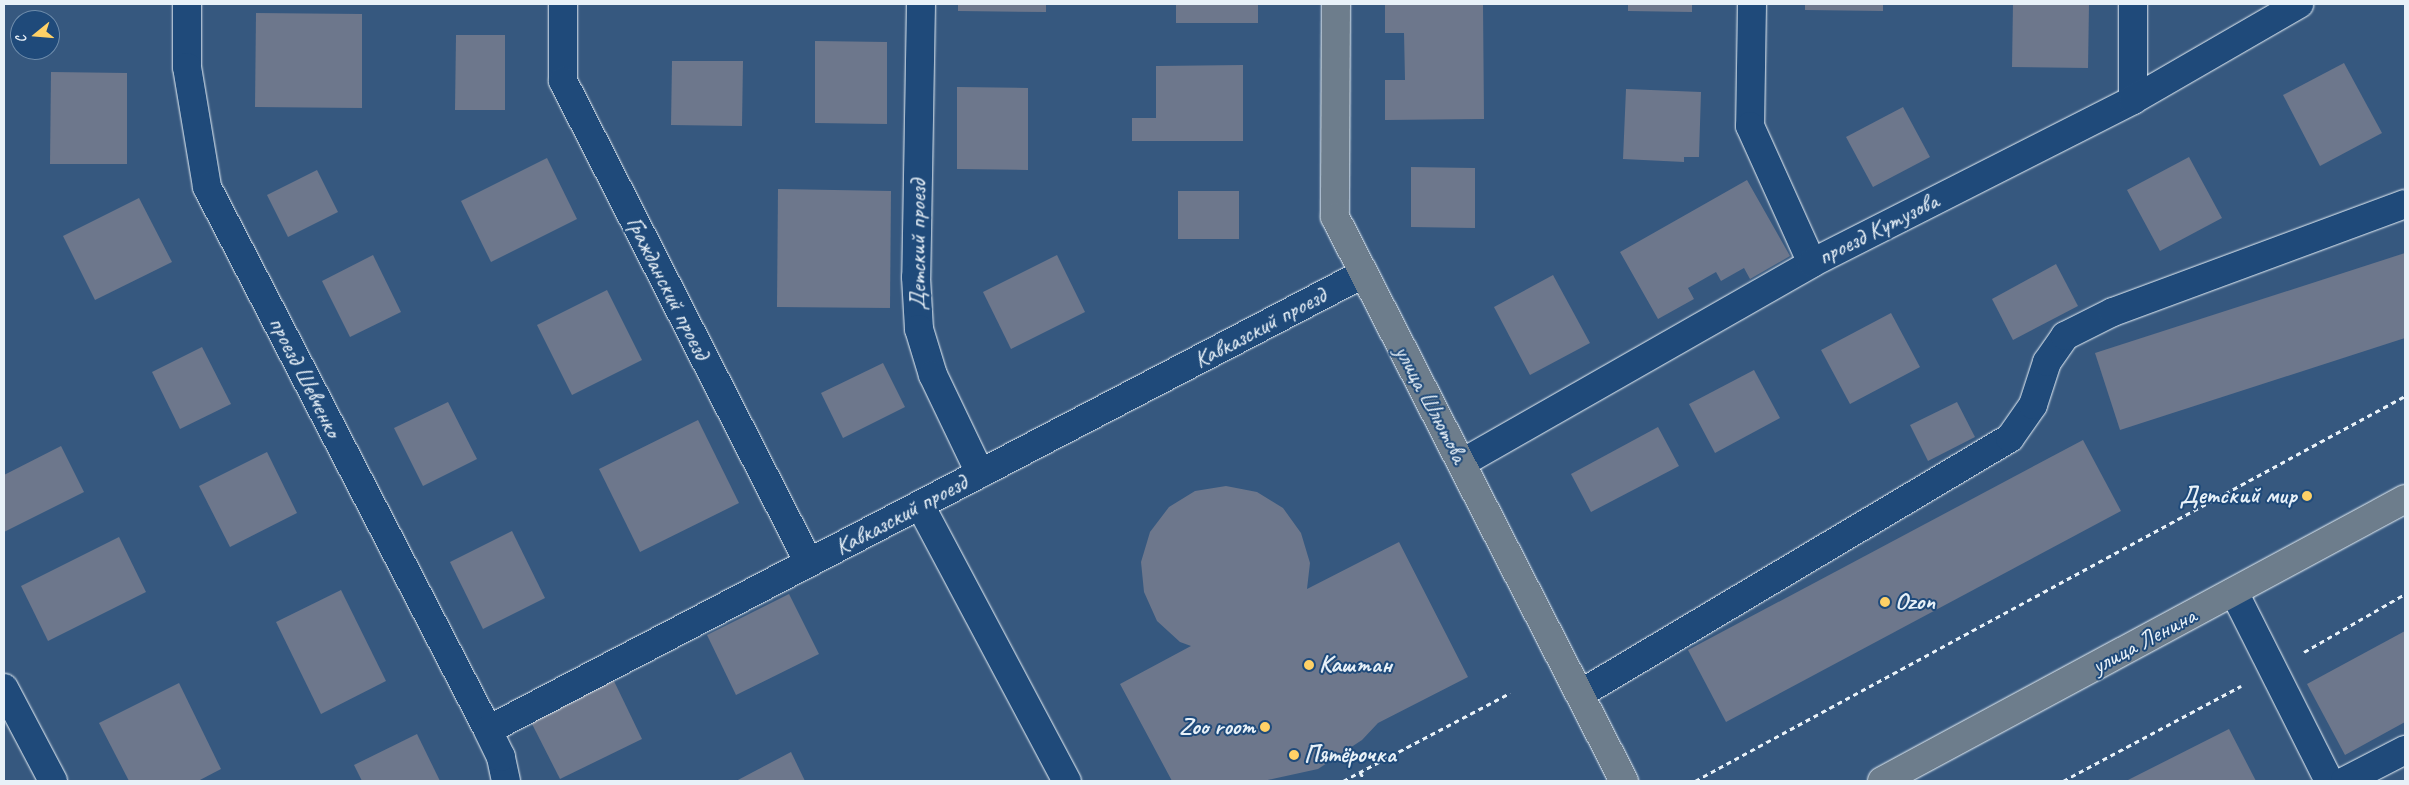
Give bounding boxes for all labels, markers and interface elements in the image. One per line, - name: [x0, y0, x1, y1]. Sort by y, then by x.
- north arrow: [10, 10, 60, 60]
- text: С: [12, 33, 30, 45]
- street label: Детский проезд: [904, 180, 932, 310]
- street label: проезд Кутузова: [1814, 187, 1942, 271]
- street label: Гражданский проезд: [620, 212, 716, 364]
- street label: Кавказский проезд: [1189, 281, 1331, 375]
- street label: проезд Шевченко: [262, 311, 348, 443]
- street label: улица Шлютова: [1387, 339, 1475, 469]
- street label: Кавказский проезд: [830, 468, 972, 562]
- place label: Детский мир: [2180, 482, 2297, 510]
- marker: Детский мир: [2301, 490, 2313, 502]
- place label: Ozon: [1895, 588, 1935, 616]
- marker: Ozon: [1879, 596, 1891, 608]
- street label: улица Ленина: [2087, 602, 2201, 680]
- place label: Каштан: [1319, 651, 1392, 679]
- marker: Каштан: [1303, 659, 1315, 671]
- place label: Zoo room: [1179, 713, 1255, 741]
- marker: Zoo room: [1259, 721, 1271, 733]
- place label: Пятёрочка: [1304, 741, 1396, 769]
- marker: Пятёрочка: [1288, 749, 1300, 761]

